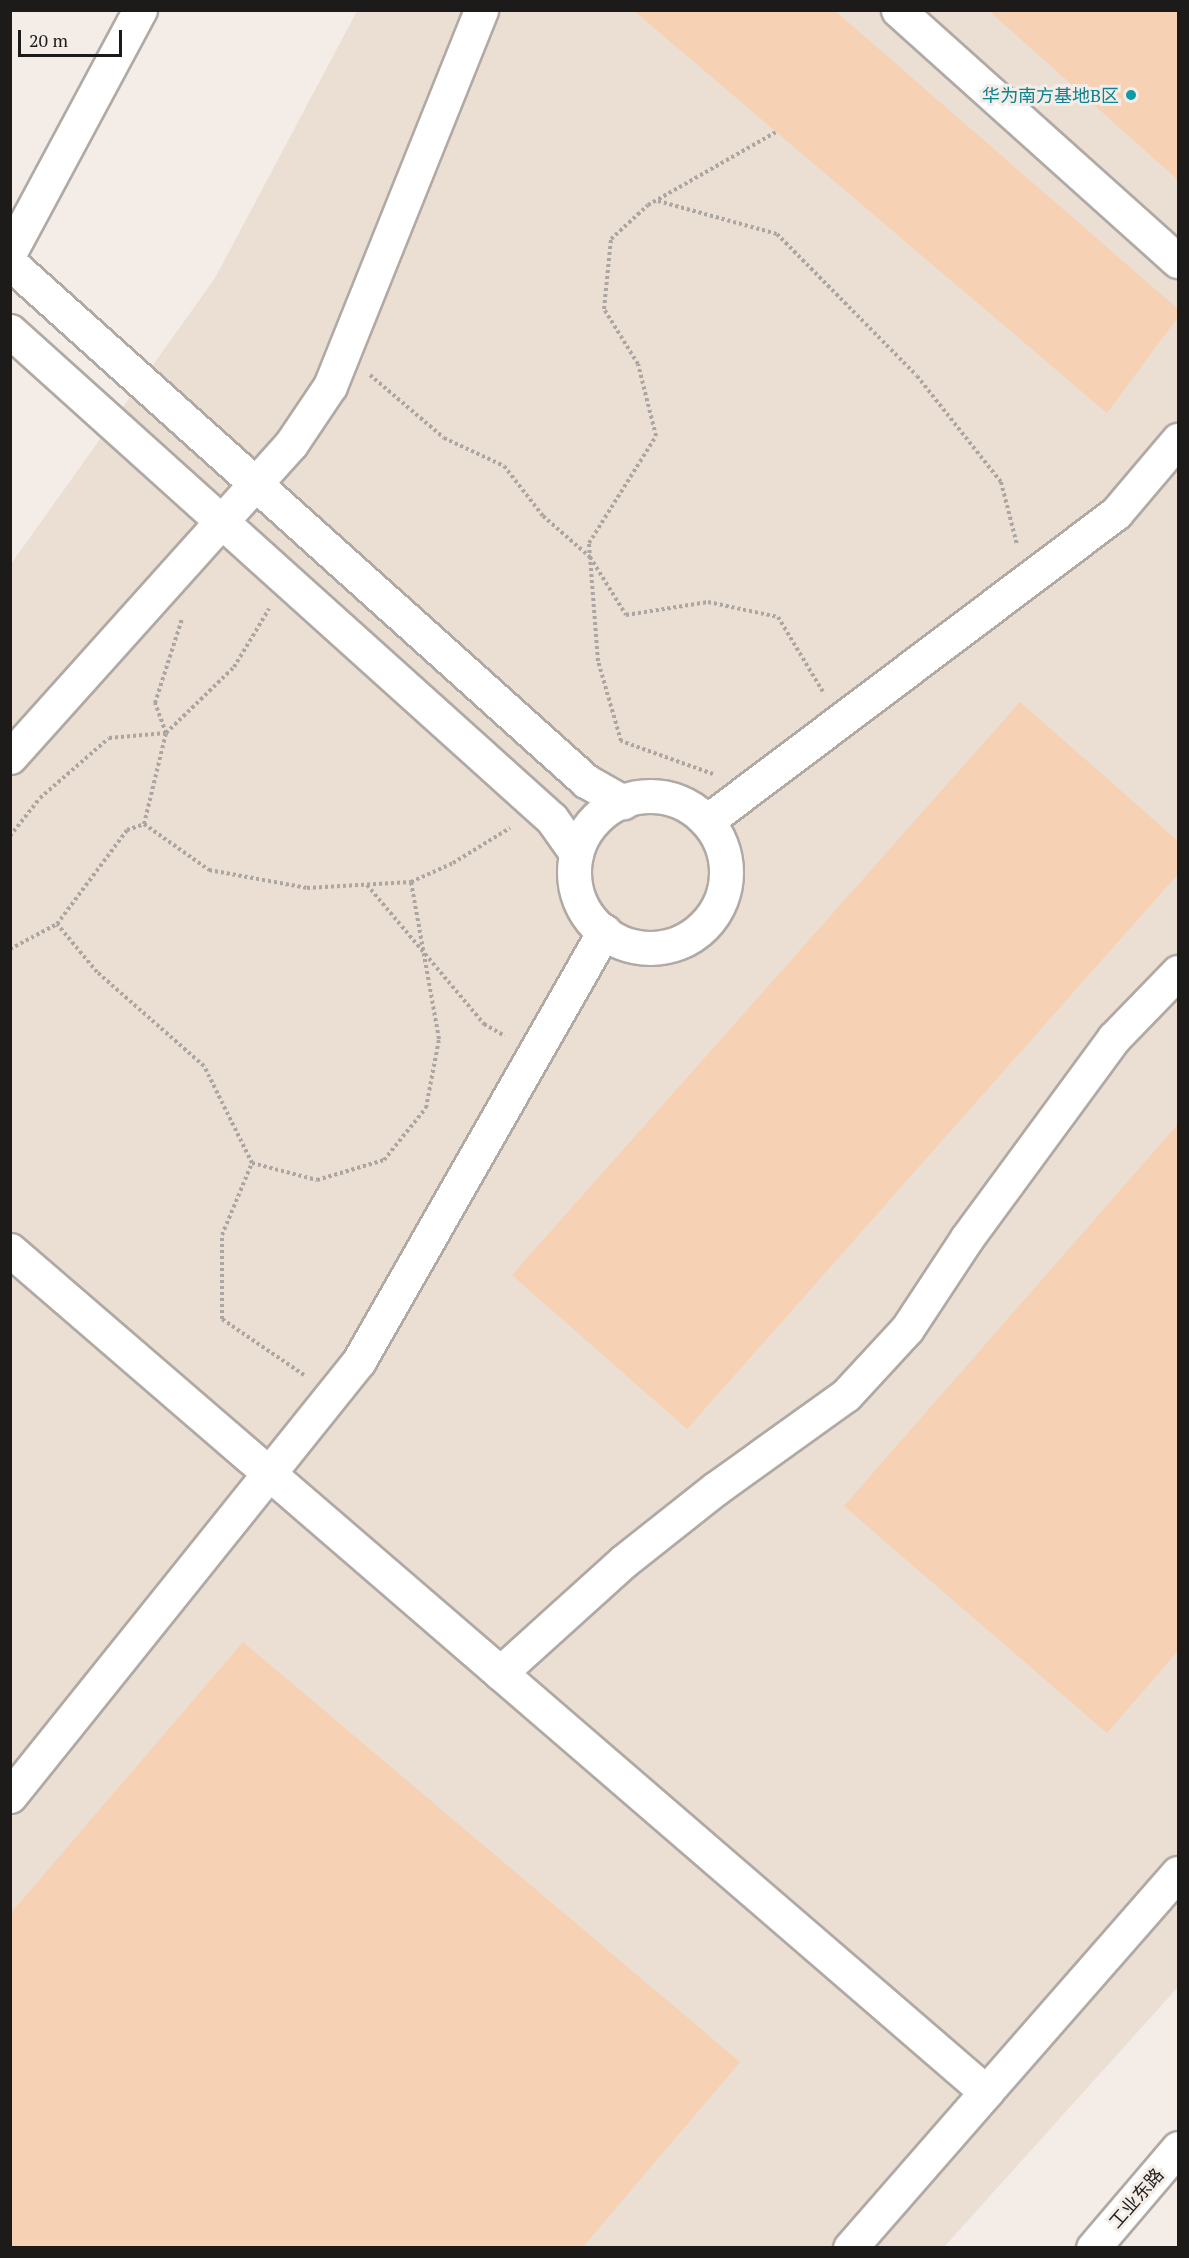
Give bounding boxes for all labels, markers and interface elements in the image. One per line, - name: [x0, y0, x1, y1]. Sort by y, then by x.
- scale bar: [21, 18, 124, 56]
- text: 20 m: [29, 28, 68, 52]
- place label: 华为南方基地B区: [982, 84, 1119, 106]
- marker: 华为南方基地B区: [1124, 88, 1138, 102]
- street label: 工业东路: [1104, 2164, 1168, 2232]

